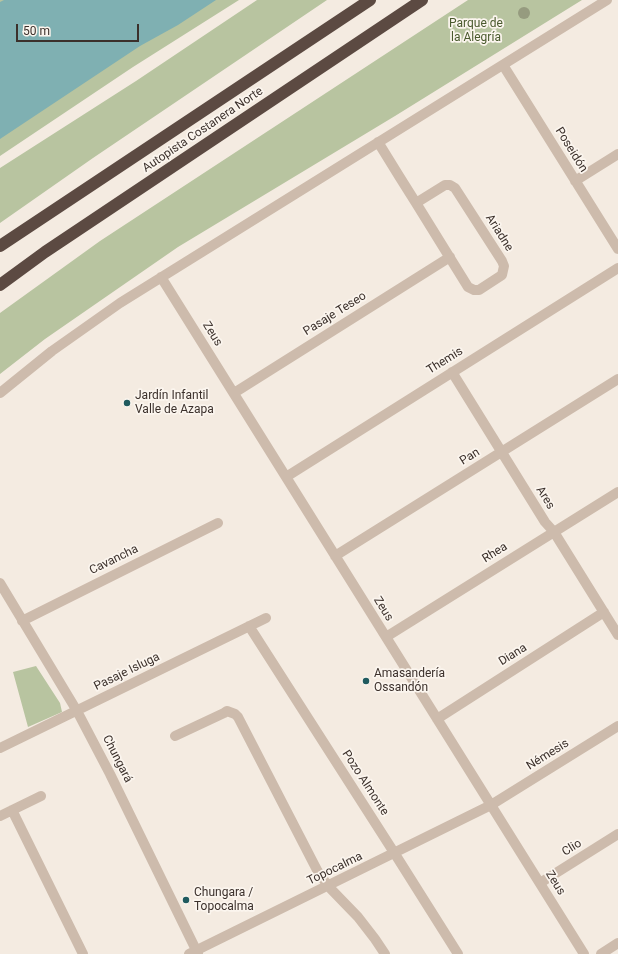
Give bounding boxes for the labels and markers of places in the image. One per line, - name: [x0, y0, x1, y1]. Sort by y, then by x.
- place label: Jardín Infantil Valle de Azapa: [135, 389, 214, 417]
- marker: Jardín Infantil Valle de Azapa: [122, 398, 132, 408]
- place label: Amasandería Ossandón: [374, 667, 445, 695]
- marker: Amasandería Ossandón: [361, 676, 371, 686]
- place label: Chungara / Topocalma: [194, 886, 254, 914]
- marker: Chungara / Topocalma: [181, 895, 191, 905]

